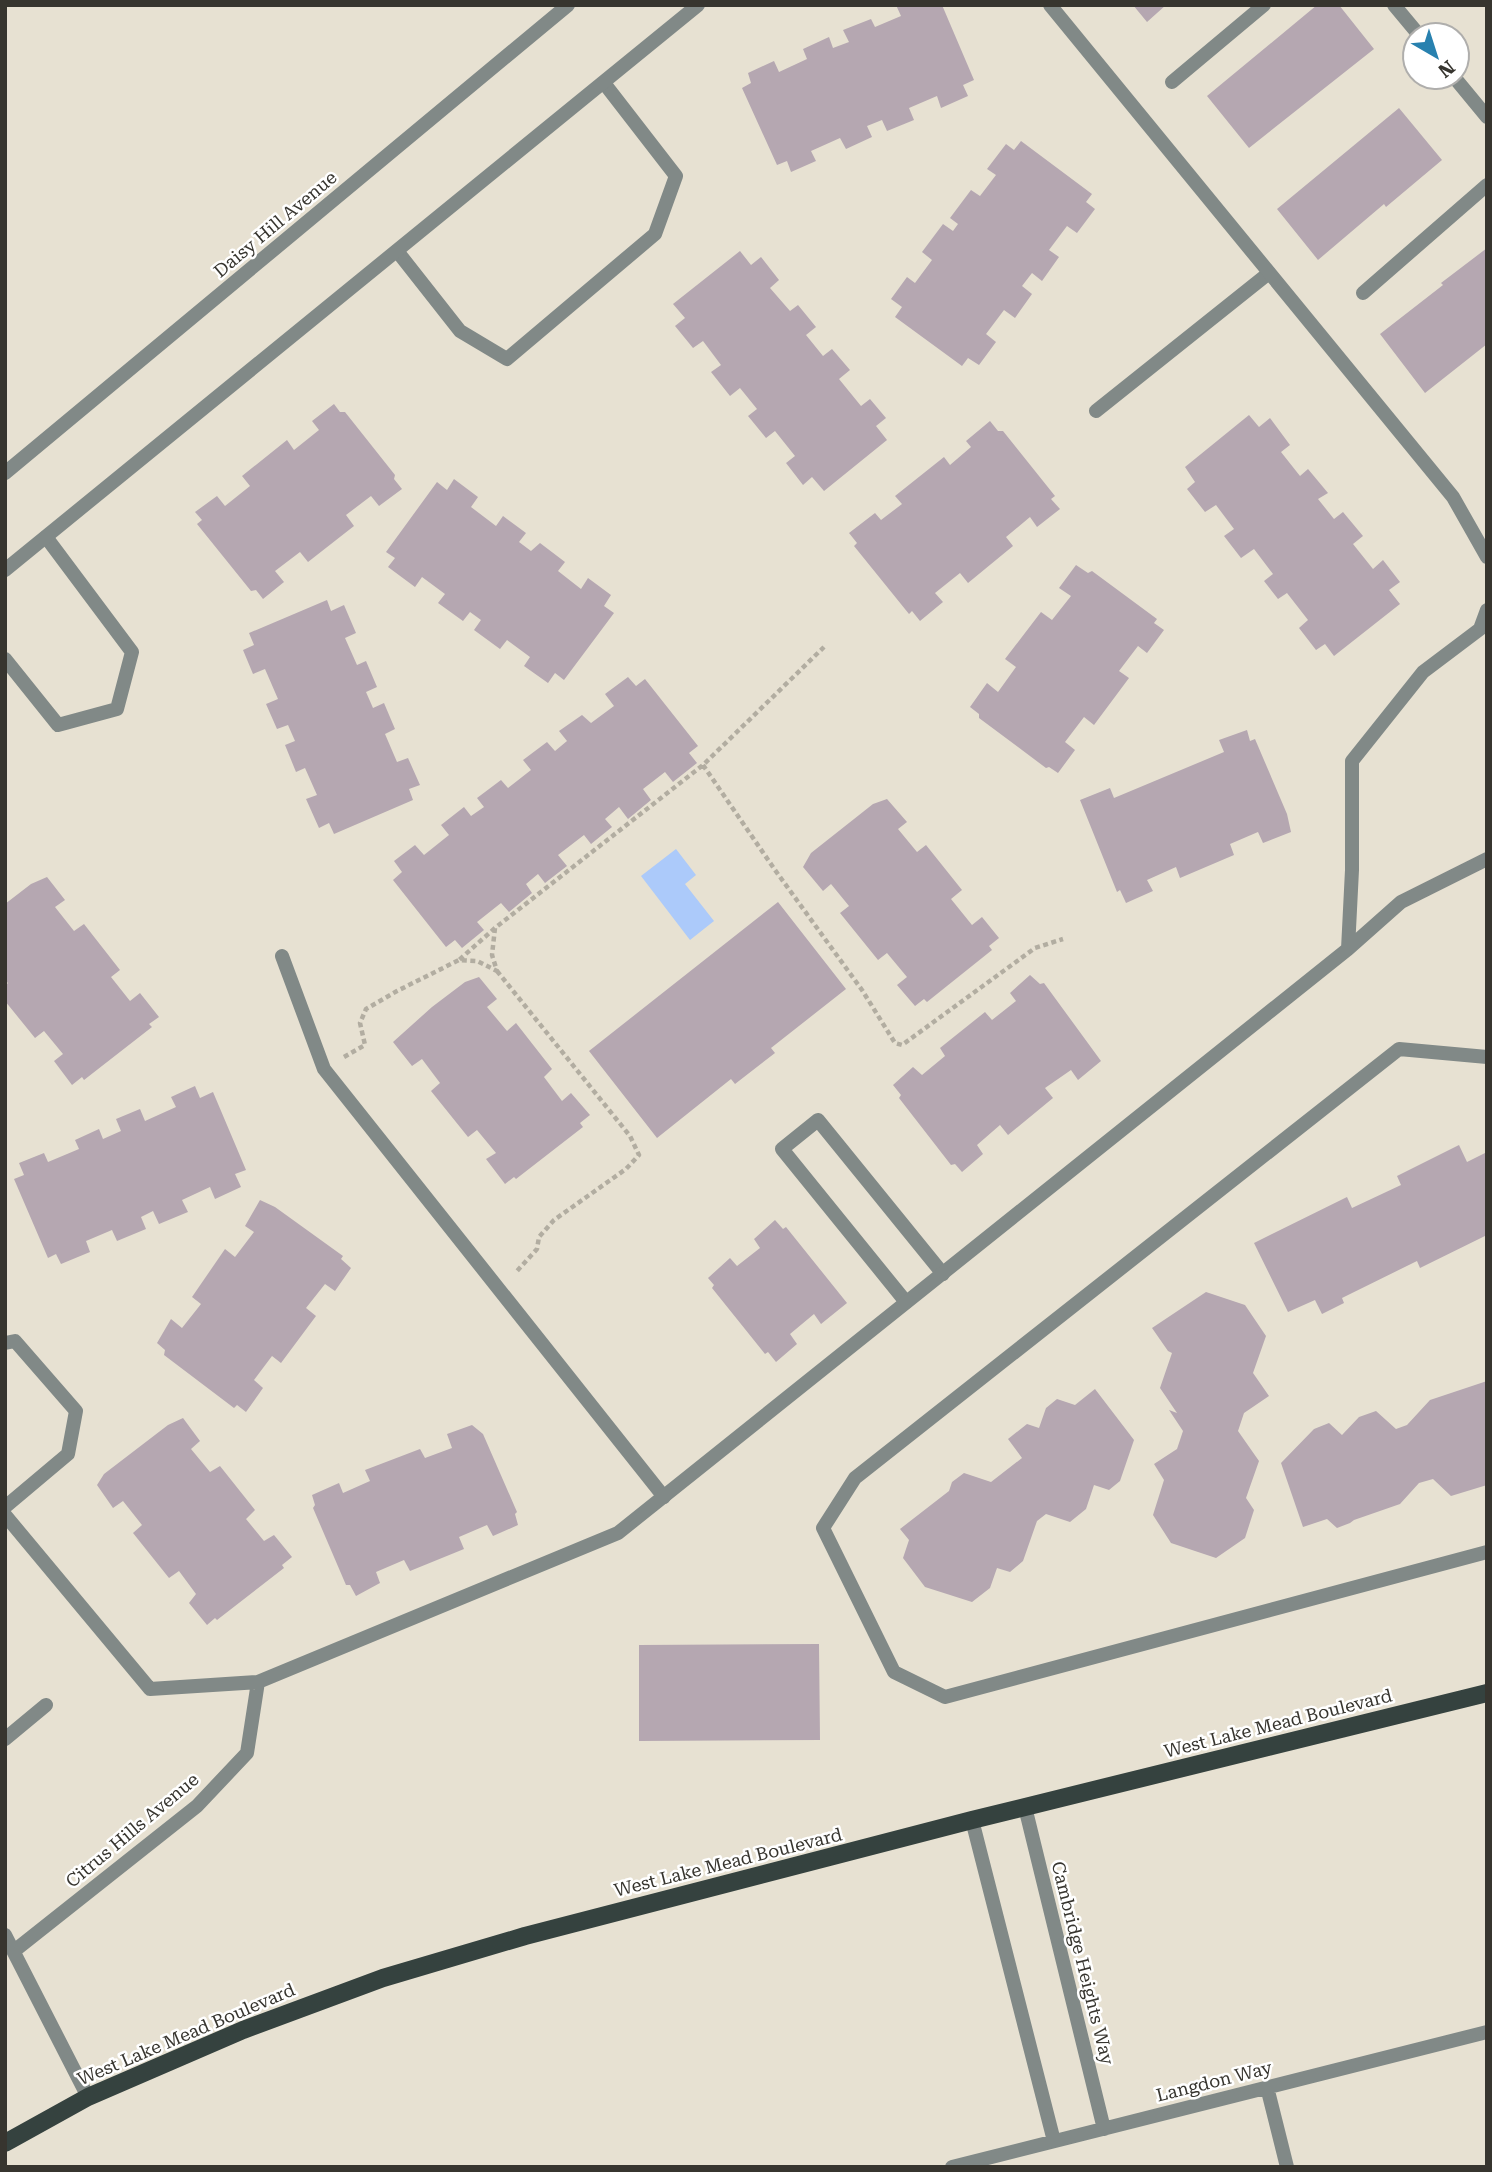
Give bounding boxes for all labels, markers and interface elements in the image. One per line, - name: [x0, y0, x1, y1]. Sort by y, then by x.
- north arrow: [1401, 21, 1471, 91]
- text: N: [1433, 55, 1459, 83]
- street label: Daisy Hill Avenue: [209, 166, 341, 282]
- street label: West Lake Mead Boulevard: [1162, 1684, 1395, 1762]
- street label: Citrus Hills Avenue: [61, 1768, 203, 1892]
- street label: West Lake Mead Boulevard: [612, 1823, 845, 1901]
- street label: Cambridge Heights Way: [1048, 1859, 1119, 2067]
- street label: West Lake Mead Boulevard: [74, 1978, 298, 2089]
- street label: Langdon Way: [1154, 2056, 1274, 2106]

